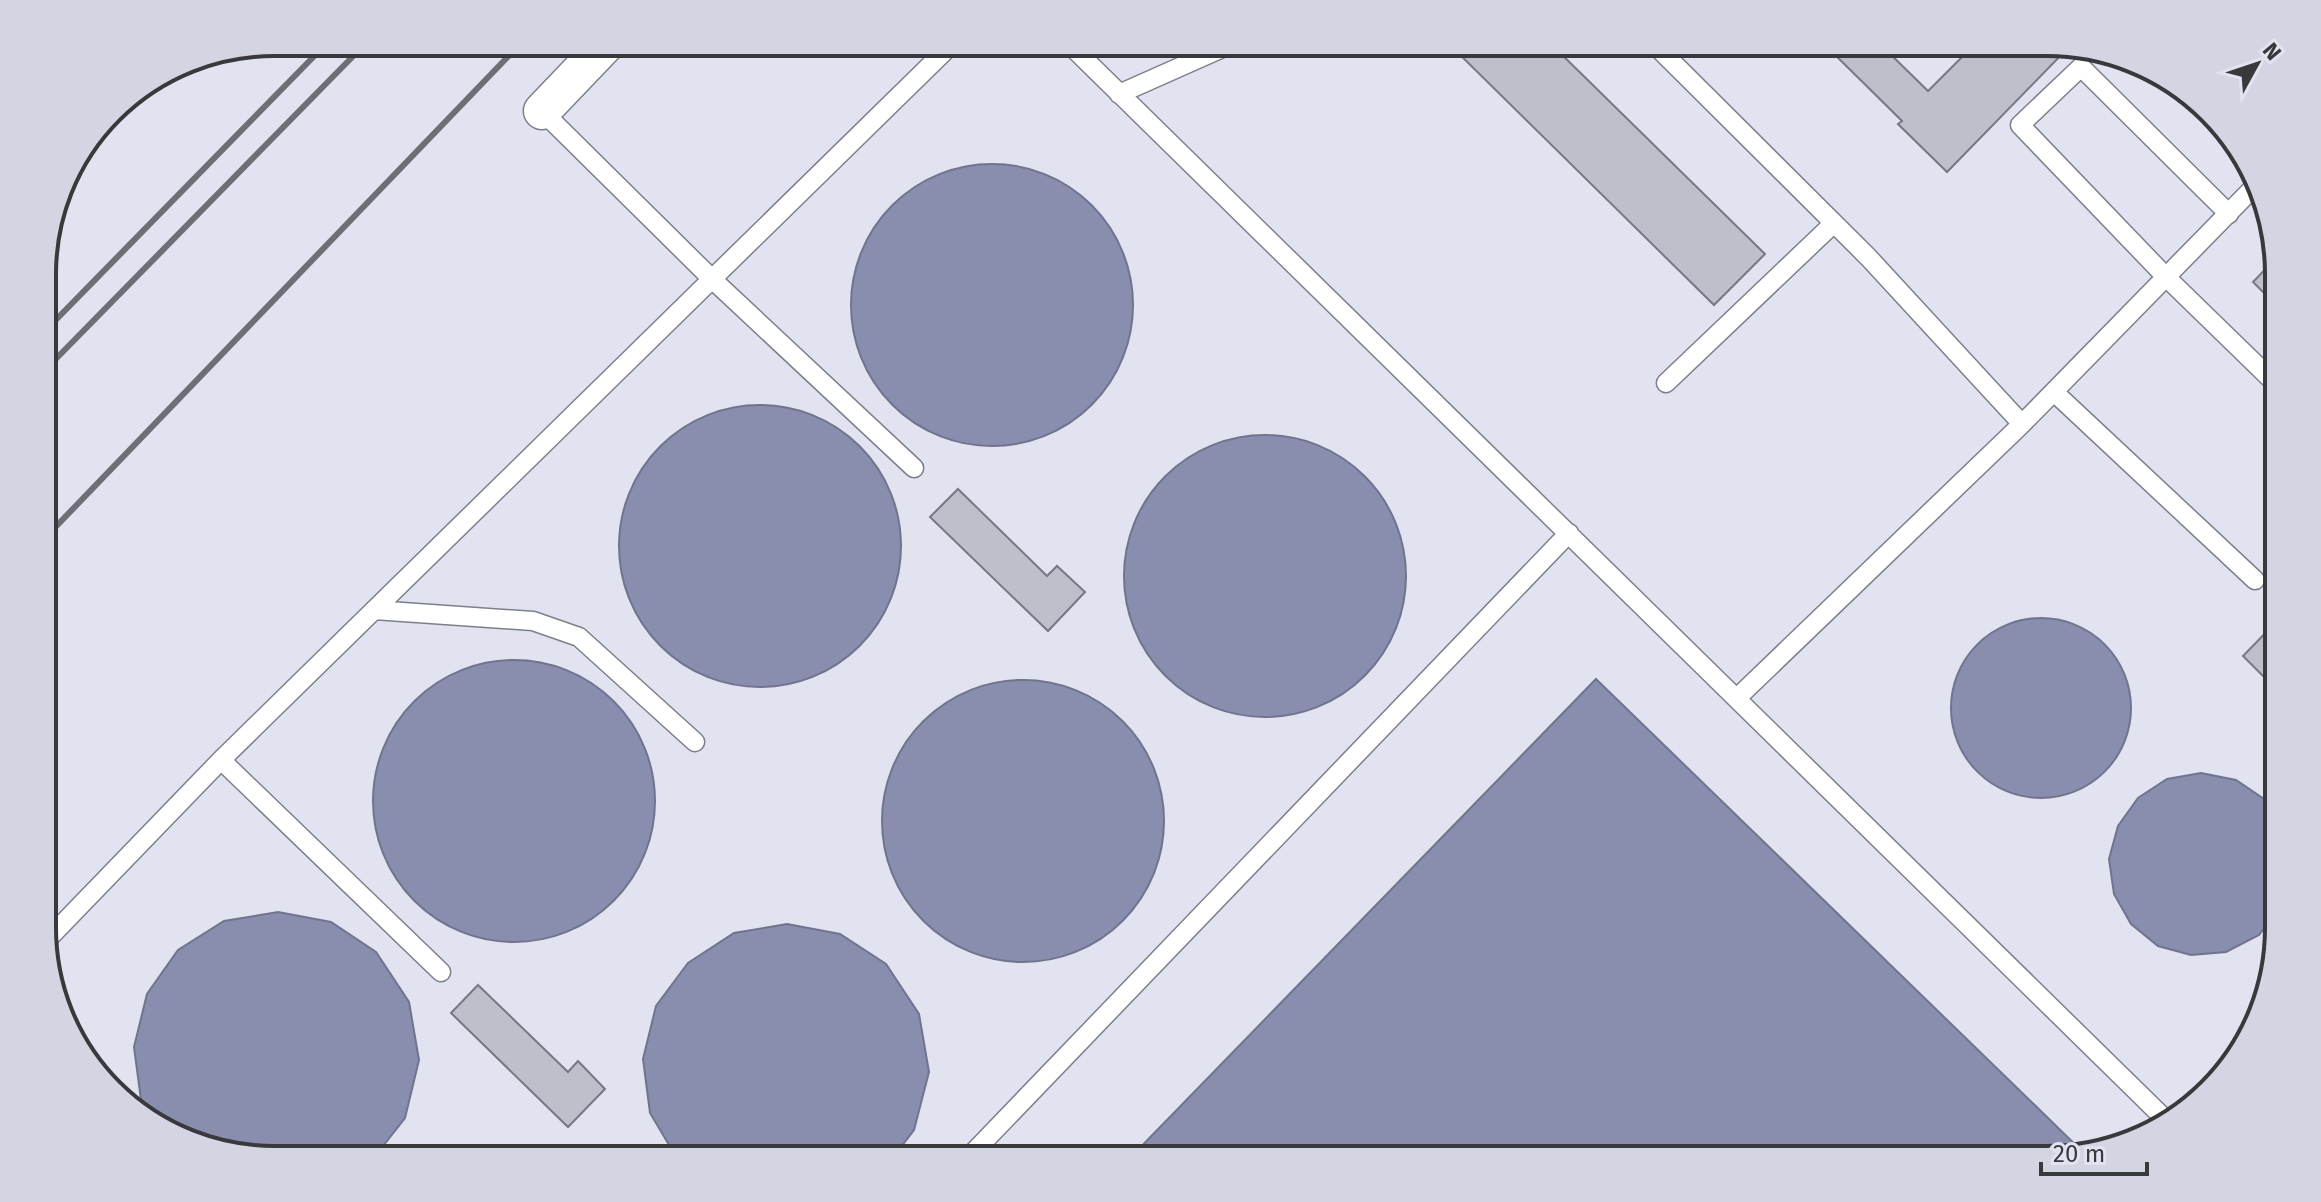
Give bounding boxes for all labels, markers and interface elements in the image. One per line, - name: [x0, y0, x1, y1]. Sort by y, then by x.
- north arrow: [2217, 24, 2297, 104]
- text: N: [2257, 37, 2287, 66]
- scale bar: [2041, 1126, 2147, 1176]
- text: 20 m: [2053, 1140, 2105, 1168]

